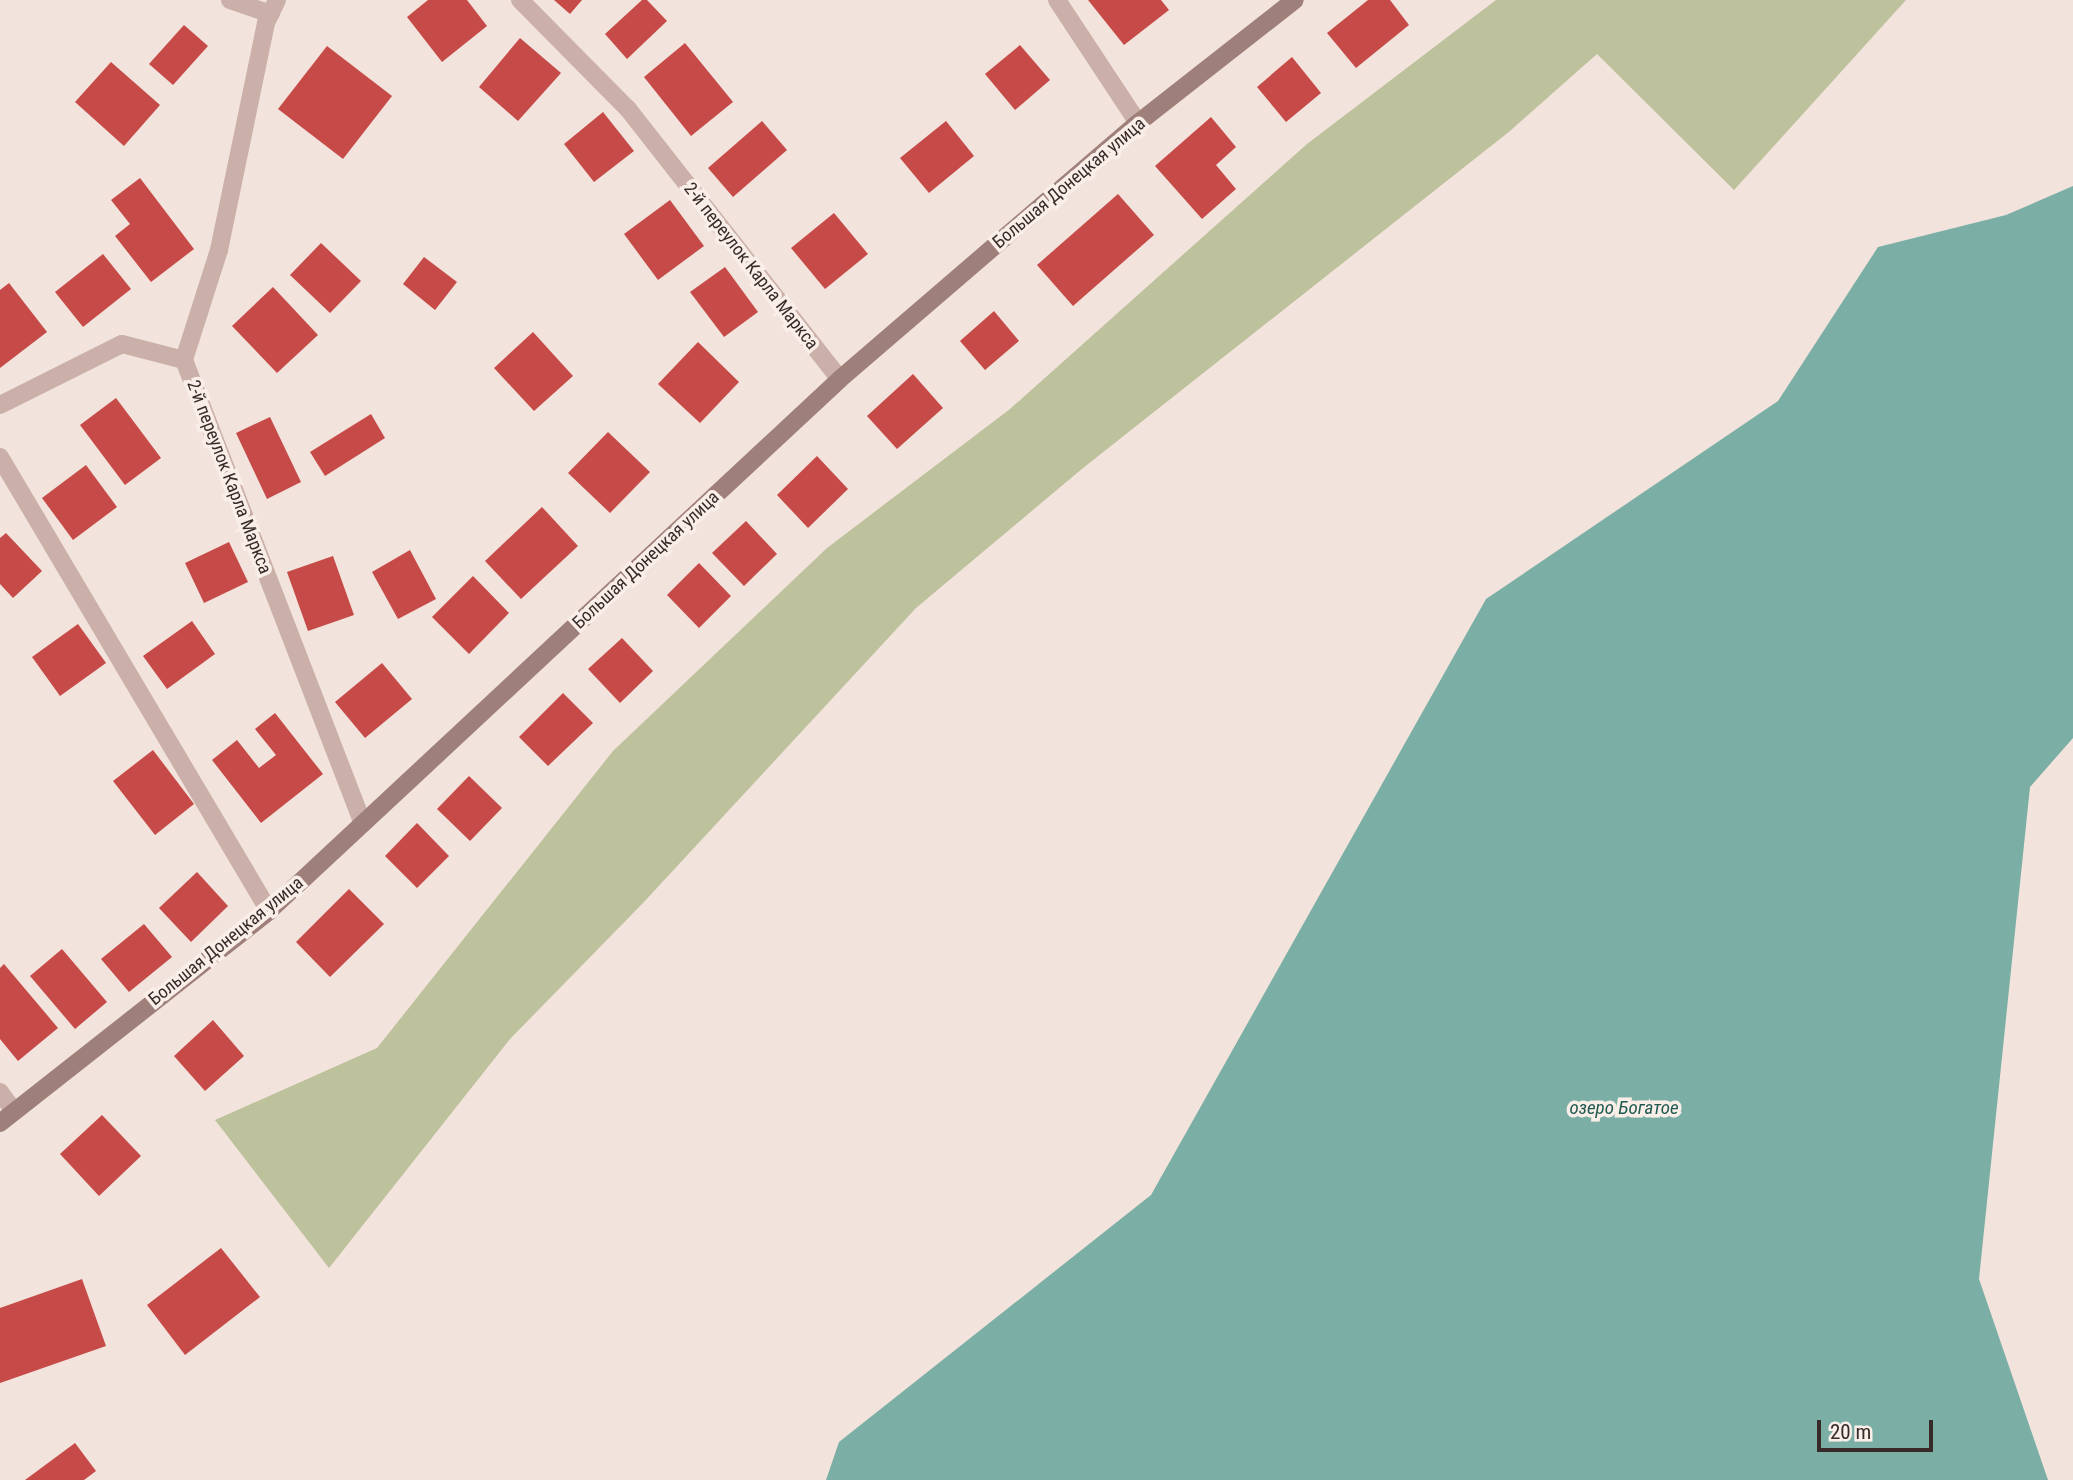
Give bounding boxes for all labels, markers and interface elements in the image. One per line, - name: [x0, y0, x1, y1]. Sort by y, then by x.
- street label: Большая Донецкая улица: [988, 113, 1150, 253]
- street label: 2-й переулок Карла Маркса: [679, 178, 823, 354]
- street label: 2-й переулок Карла Маркса: [182, 377, 276, 577]
- street label: Большая Донецкая улица: [568, 487, 724, 633]
- street label: Большая Донецкая улица: [144, 872, 308, 1010]
- water label: озеро Богатое: [1569, 1097, 1679, 1119]
- scale bar: [1821, 1406, 1937, 1450]
- text: 20 m: [1830, 1420, 1871, 1444]

